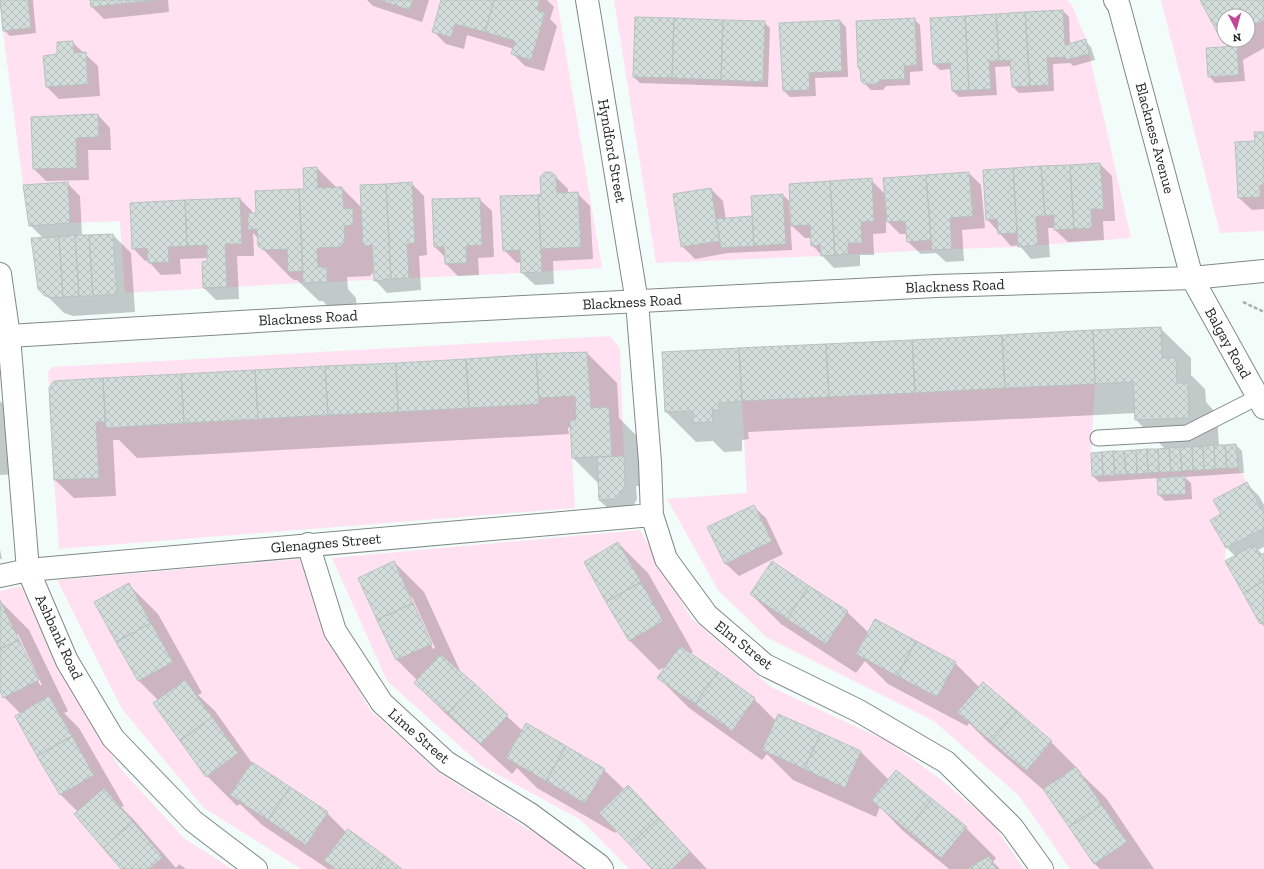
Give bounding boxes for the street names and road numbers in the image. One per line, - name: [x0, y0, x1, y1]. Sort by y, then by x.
- street label: Blackness Avenue: [1132, 81, 1178, 195]
- street label: Hyndford Street: [594, 98, 630, 205]
- street label: Blackness Road: [905, 275, 1006, 297]
- street label: Blackness Road: [582, 290, 683, 314]
- street label: Balgay Road: [1201, 304, 1255, 382]
- street label: Blackness Road: [258, 306, 359, 330]
- street label: Glenagnes Street: [270, 529, 382, 557]
- street label: Ashbank Road: [31, 592, 87, 683]
- street label: Elm Street: [711, 617, 777, 674]
- street label: Lime Street: [385, 705, 454, 768]

